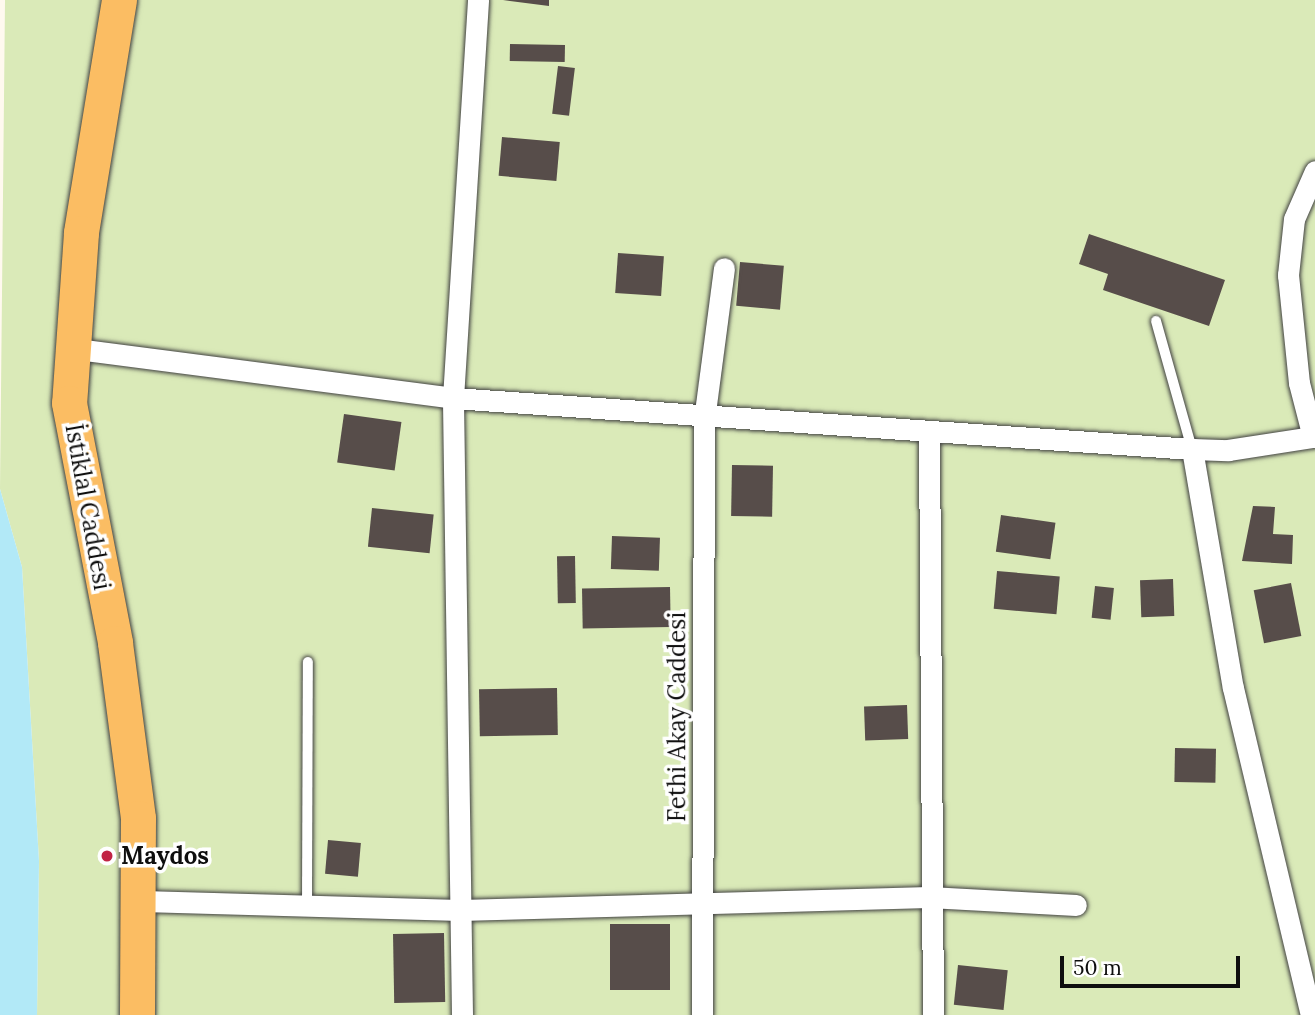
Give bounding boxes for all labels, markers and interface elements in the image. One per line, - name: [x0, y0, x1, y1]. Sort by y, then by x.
- street label: İstiklal Caddesi: [59, 422, 117, 592]
- street label: Fethi Akay Caddesi: [663, 612, 691, 822]
- place label: Maydos: [121, 842, 209, 870]
- marker: Maydos: [99, 848, 115, 864]
- scale bar: [1063, 942, 1243, 986]
- text: 50 m: [1073, 954, 1122, 981]

